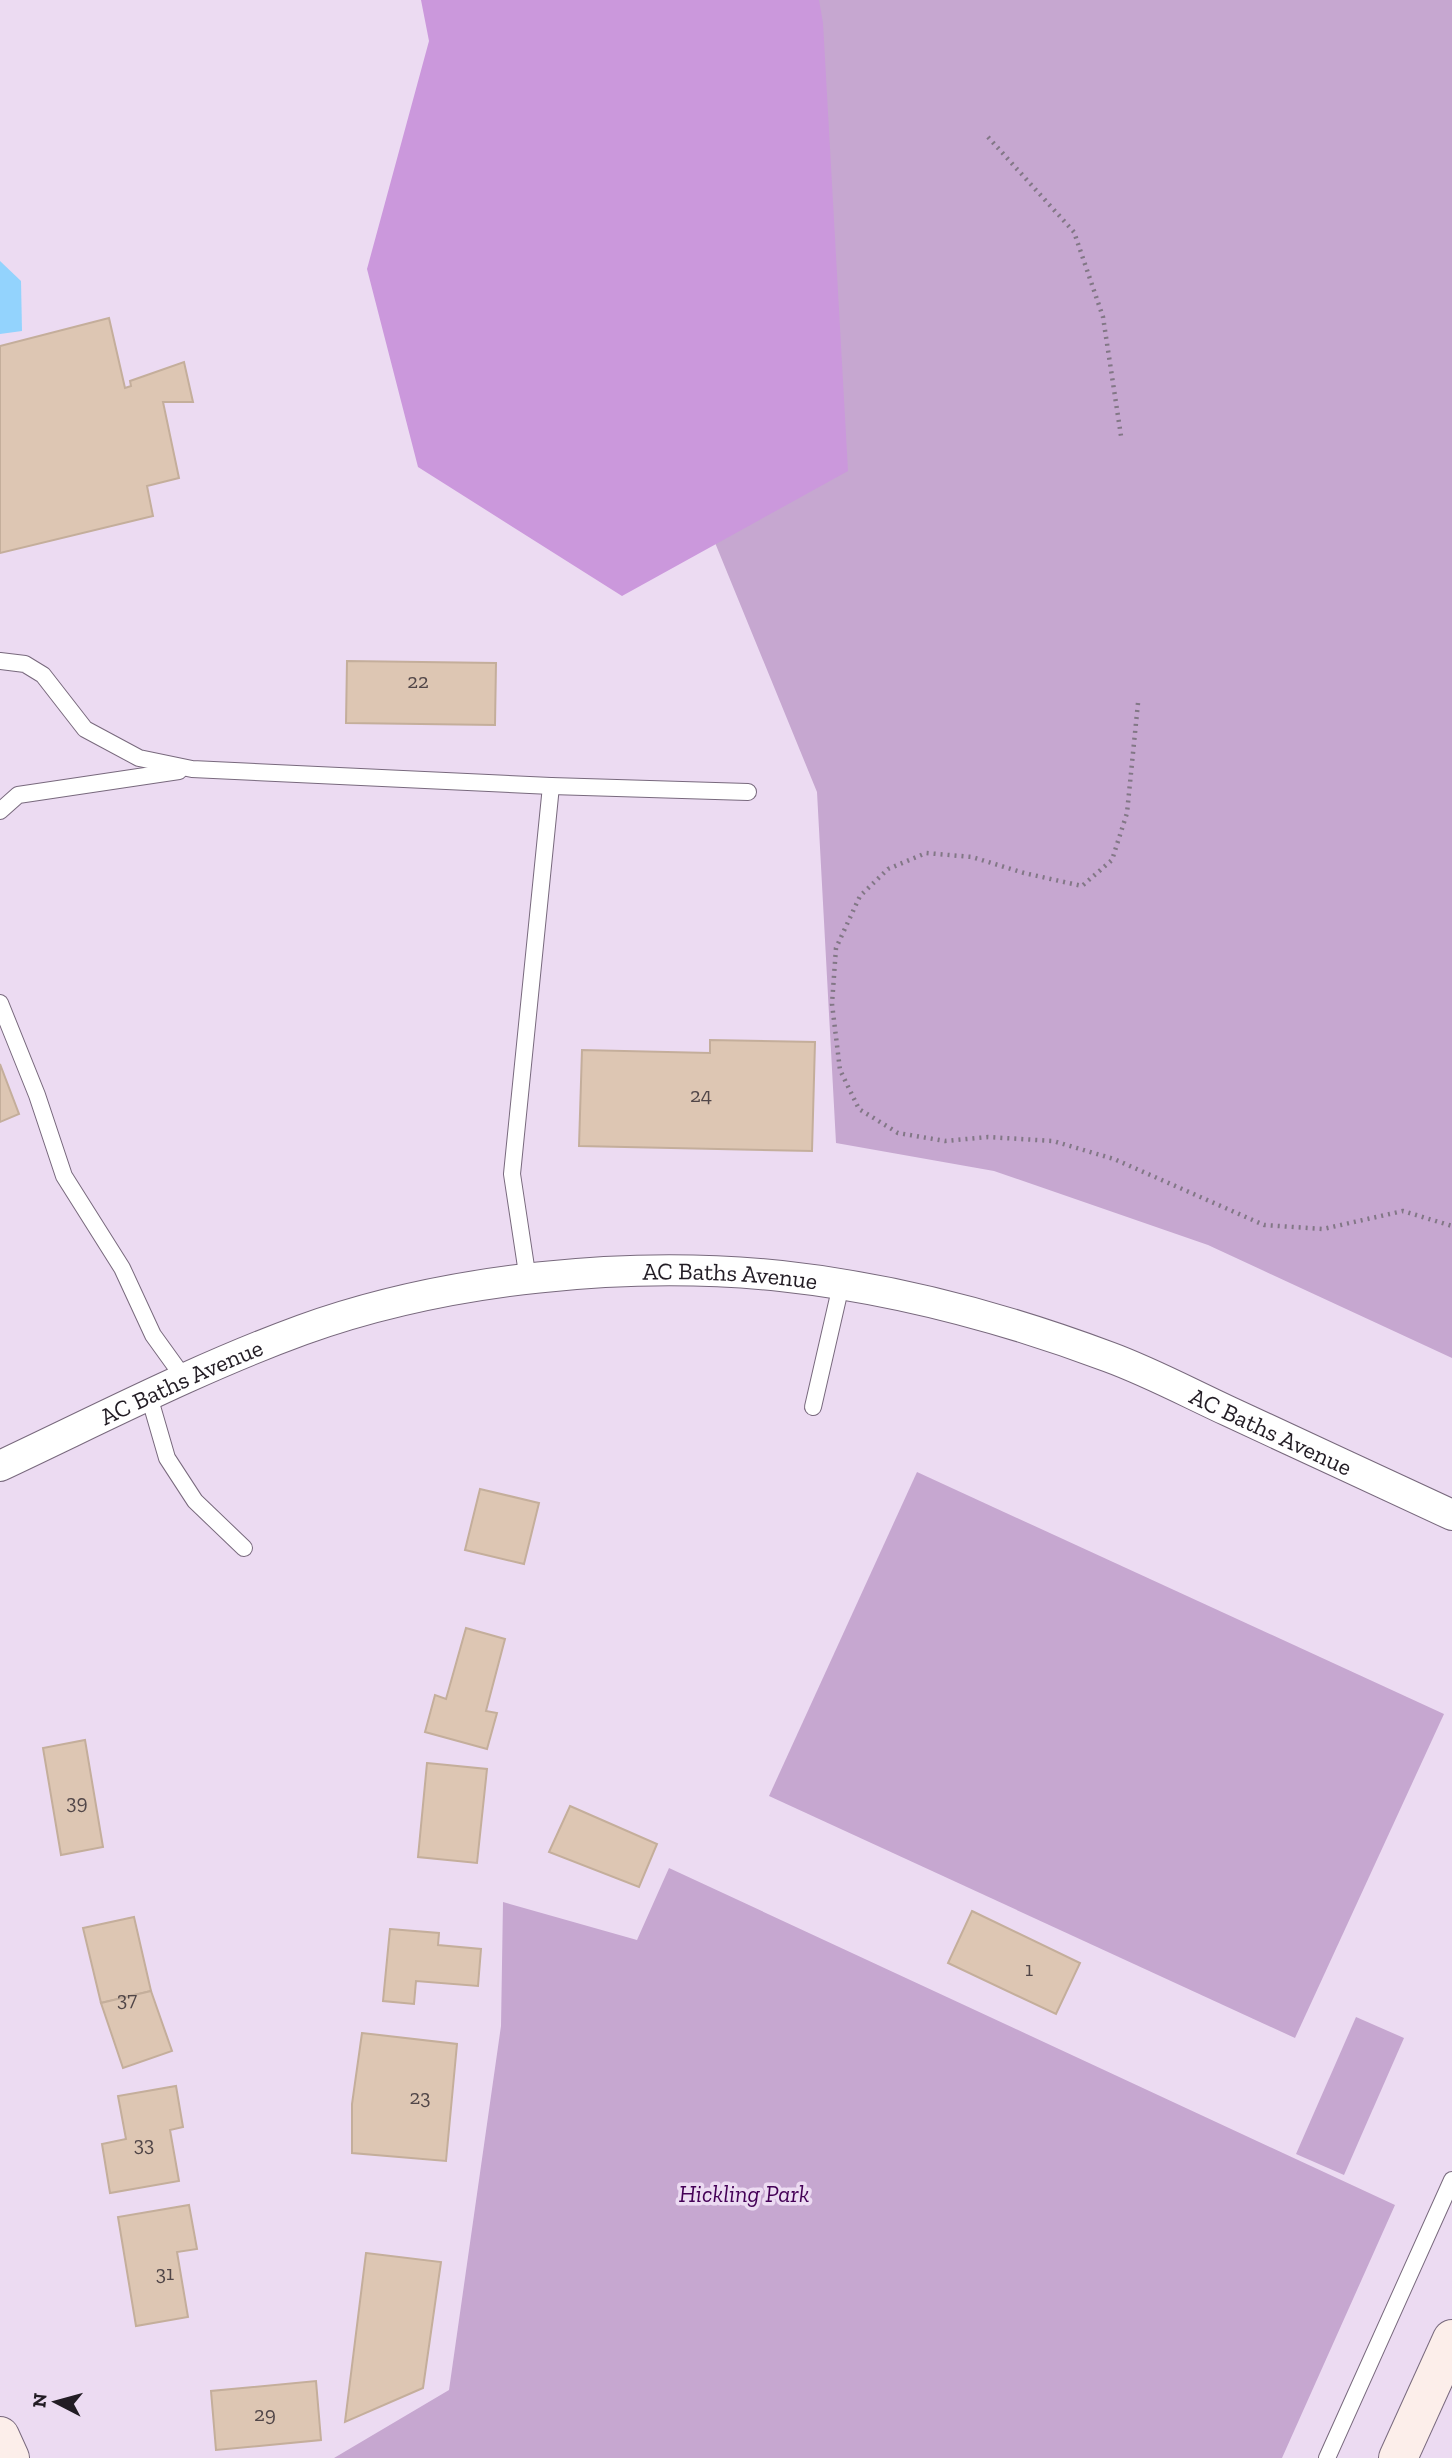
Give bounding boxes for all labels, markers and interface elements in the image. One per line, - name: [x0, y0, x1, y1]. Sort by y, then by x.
- house number: 22: [407, 668, 429, 693]
- house number: 24: [690, 1082, 712, 1107]
- street label: AC Baths Avenue: [642, 1256, 819, 1295]
- street label: AC Baths Avenue: [95, 1332, 267, 1431]
- street label: AC Baths Avenue: [1185, 1381, 1357, 1481]
- house number: 39: [66, 1789, 88, 1814]
- house number: 1: [1025, 1956, 1033, 1981]
- house number: 37: [117, 1986, 137, 2011]
- house number: 23: [409, 2084, 431, 2109]
- house number: 33: [134, 2131, 154, 2156]
- park label: Hickling Park: [679, 2179, 810, 2208]
- house number: 31: [156, 2260, 174, 2285]
- north arrow: [21, 2367, 91, 2437]
- text: N: [27, 2392, 52, 2409]
- house number: 29: [254, 2401, 276, 2426]

